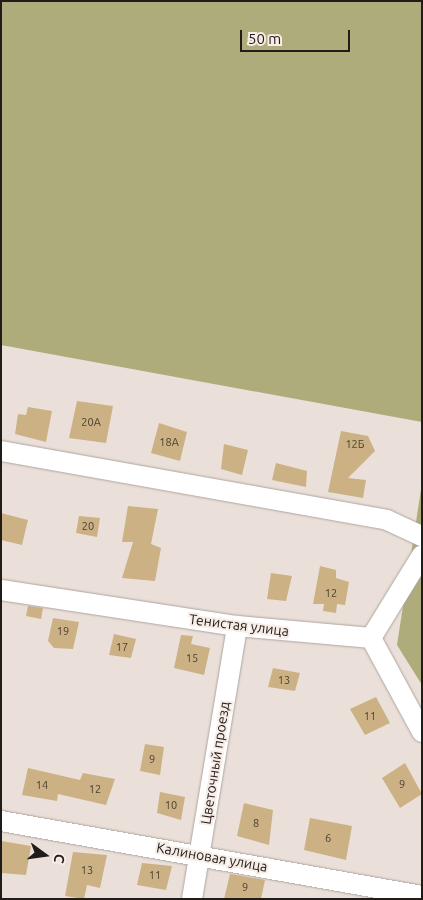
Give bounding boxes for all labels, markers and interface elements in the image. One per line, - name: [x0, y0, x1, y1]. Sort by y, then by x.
- scale bar: [243, 20, 353, 52]
- text: 50 m: [248, 30, 281, 47]
- house number: 20А: [81, 415, 101, 429]
- house number: 18А: [159, 435, 179, 449]
- house number: 12Б: [345, 437, 365, 451]
- house number: 20: [82, 519, 94, 533]
- house number: 12: [325, 586, 337, 600]
- street label: Тенистая улица: [188, 611, 290, 639]
- house number: 19: [57, 624, 69, 638]
- house number: 17: [116, 640, 128, 654]
- house number: 15: [186, 651, 198, 665]
- house number: 13: [278, 673, 290, 687]
- street label: Цветочный проезд: [197, 700, 233, 826]
- house number: 11: [364, 709, 376, 723]
- house number: 9: [149, 752, 155, 766]
- house number: 9: [399, 777, 405, 791]
- house number: 14: [36, 778, 48, 792]
- house number: 12: [89, 782, 101, 796]
- house number: 10: [165, 798, 177, 812]
- house number: 8: [253, 816, 259, 830]
- north arrow: [20, 830, 70, 880]
- house number: 6: [325, 831, 331, 845]
- street label: Калиновая улица: [155, 839, 269, 875]
- text: С: [51, 852, 68, 865]
- house number: 13: [81, 863, 93, 877]
- house number: 11: [149, 868, 161, 882]
- house number: 9: [242, 880, 248, 894]

